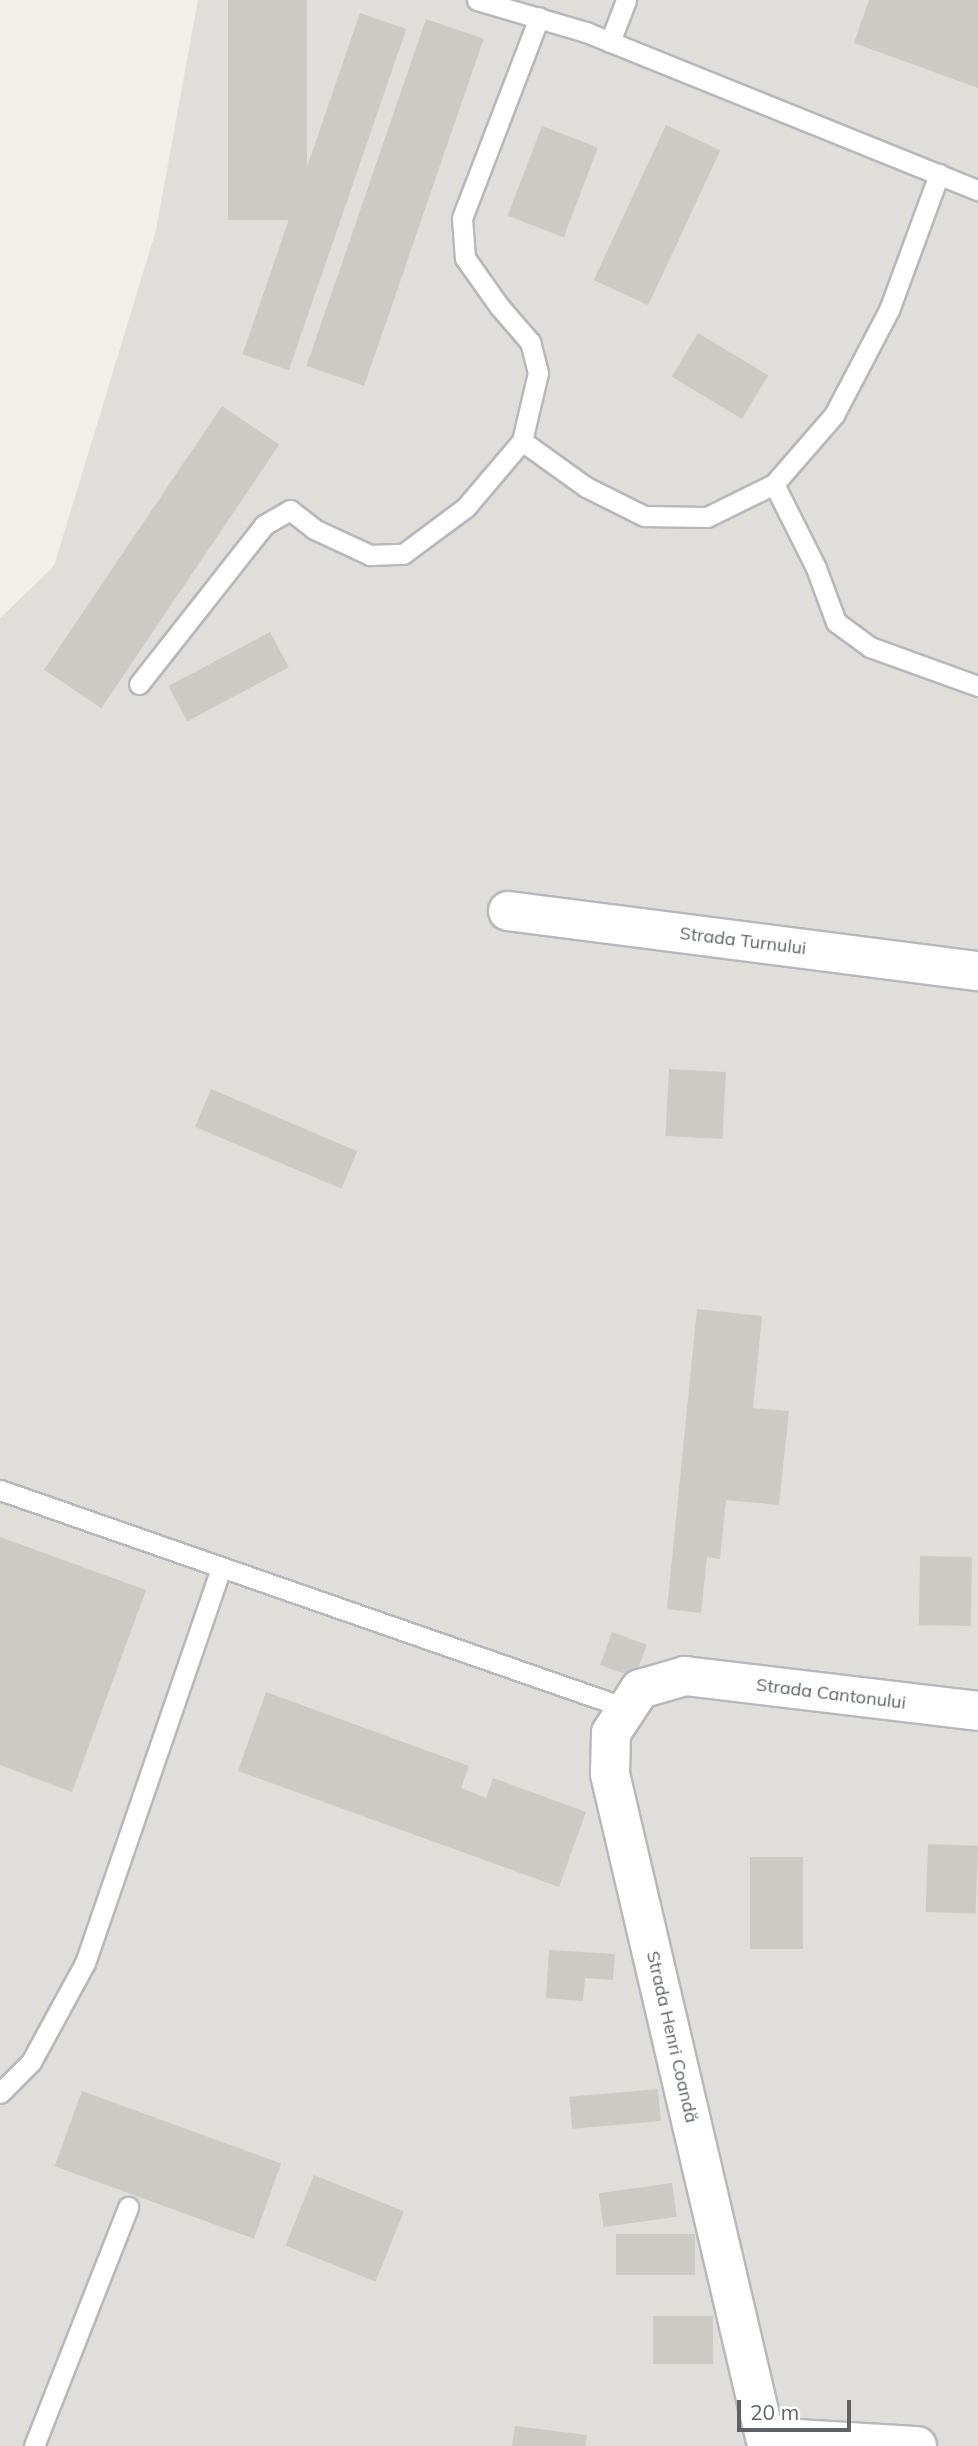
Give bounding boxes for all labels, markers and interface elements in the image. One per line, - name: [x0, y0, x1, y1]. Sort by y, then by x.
- street label: Strada Turnului: [678, 923, 808, 959]
- street label: Strada Cantonului: [755, 1674, 907, 1714]
- street label: Strada Henri Coandă: [642, 1949, 702, 2125]
- scale bar: [740, 2386, 854, 2430]
- text: 20 m: [750, 2399, 799, 2425]

